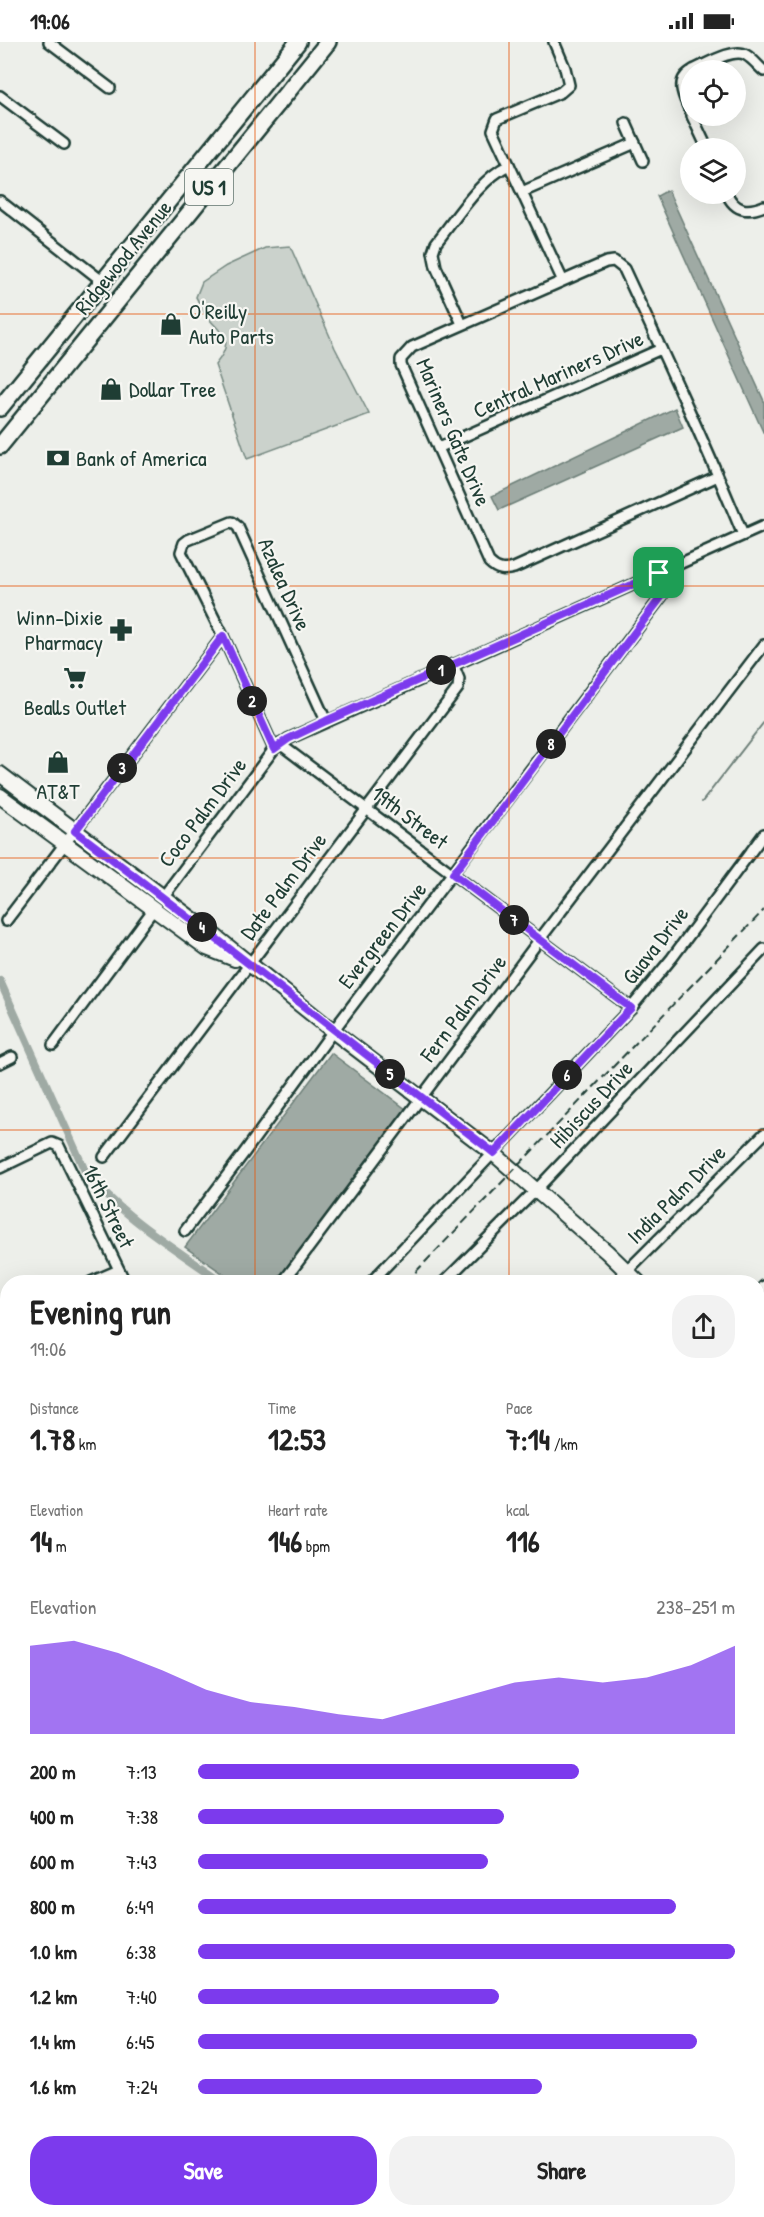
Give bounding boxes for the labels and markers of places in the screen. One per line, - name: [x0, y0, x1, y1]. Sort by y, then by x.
- place label: O'Reilly Auto Parts: [189, 296, 274, 351]
- shop icon: O'Reilly Auto Parts: [158, 311, 184, 337]
- place label: Dollar Tree: [129, 374, 216, 404]
- shop icon: Dollar Tree: [98, 376, 124, 402]
- place label: Bank of America: [76, 443, 207, 473]
- bank icon: Bank of America: [45, 445, 71, 471]
- pin: [633, 547, 684, 598]
- place label: Winn-Dixie Pharmacy: [17, 602, 103, 657]
- pharmacy icon: Winn-Dixie Pharmacy: [108, 617, 134, 643]
- pin: 1: [426, 655, 456, 685]
- supermarket icon: Bealls Outlet: [62, 665, 88, 691]
- pin: 2: [237, 686, 267, 716]
- place label: Bealls Outlet: [24, 692, 127, 722]
- pin: 8: [536, 729, 566, 759]
- shop icon: AT&T: [45, 749, 71, 775]
- pin: 3: [107, 753, 137, 783]
- place label: AT&T: [37, 776, 80, 806]
- pin: 7: [499, 905, 529, 935]
- pin: 4: [187, 912, 217, 942]
- pin: 5: [375, 1059, 405, 1089]
- pin: 6: [552, 1060, 582, 1090]

